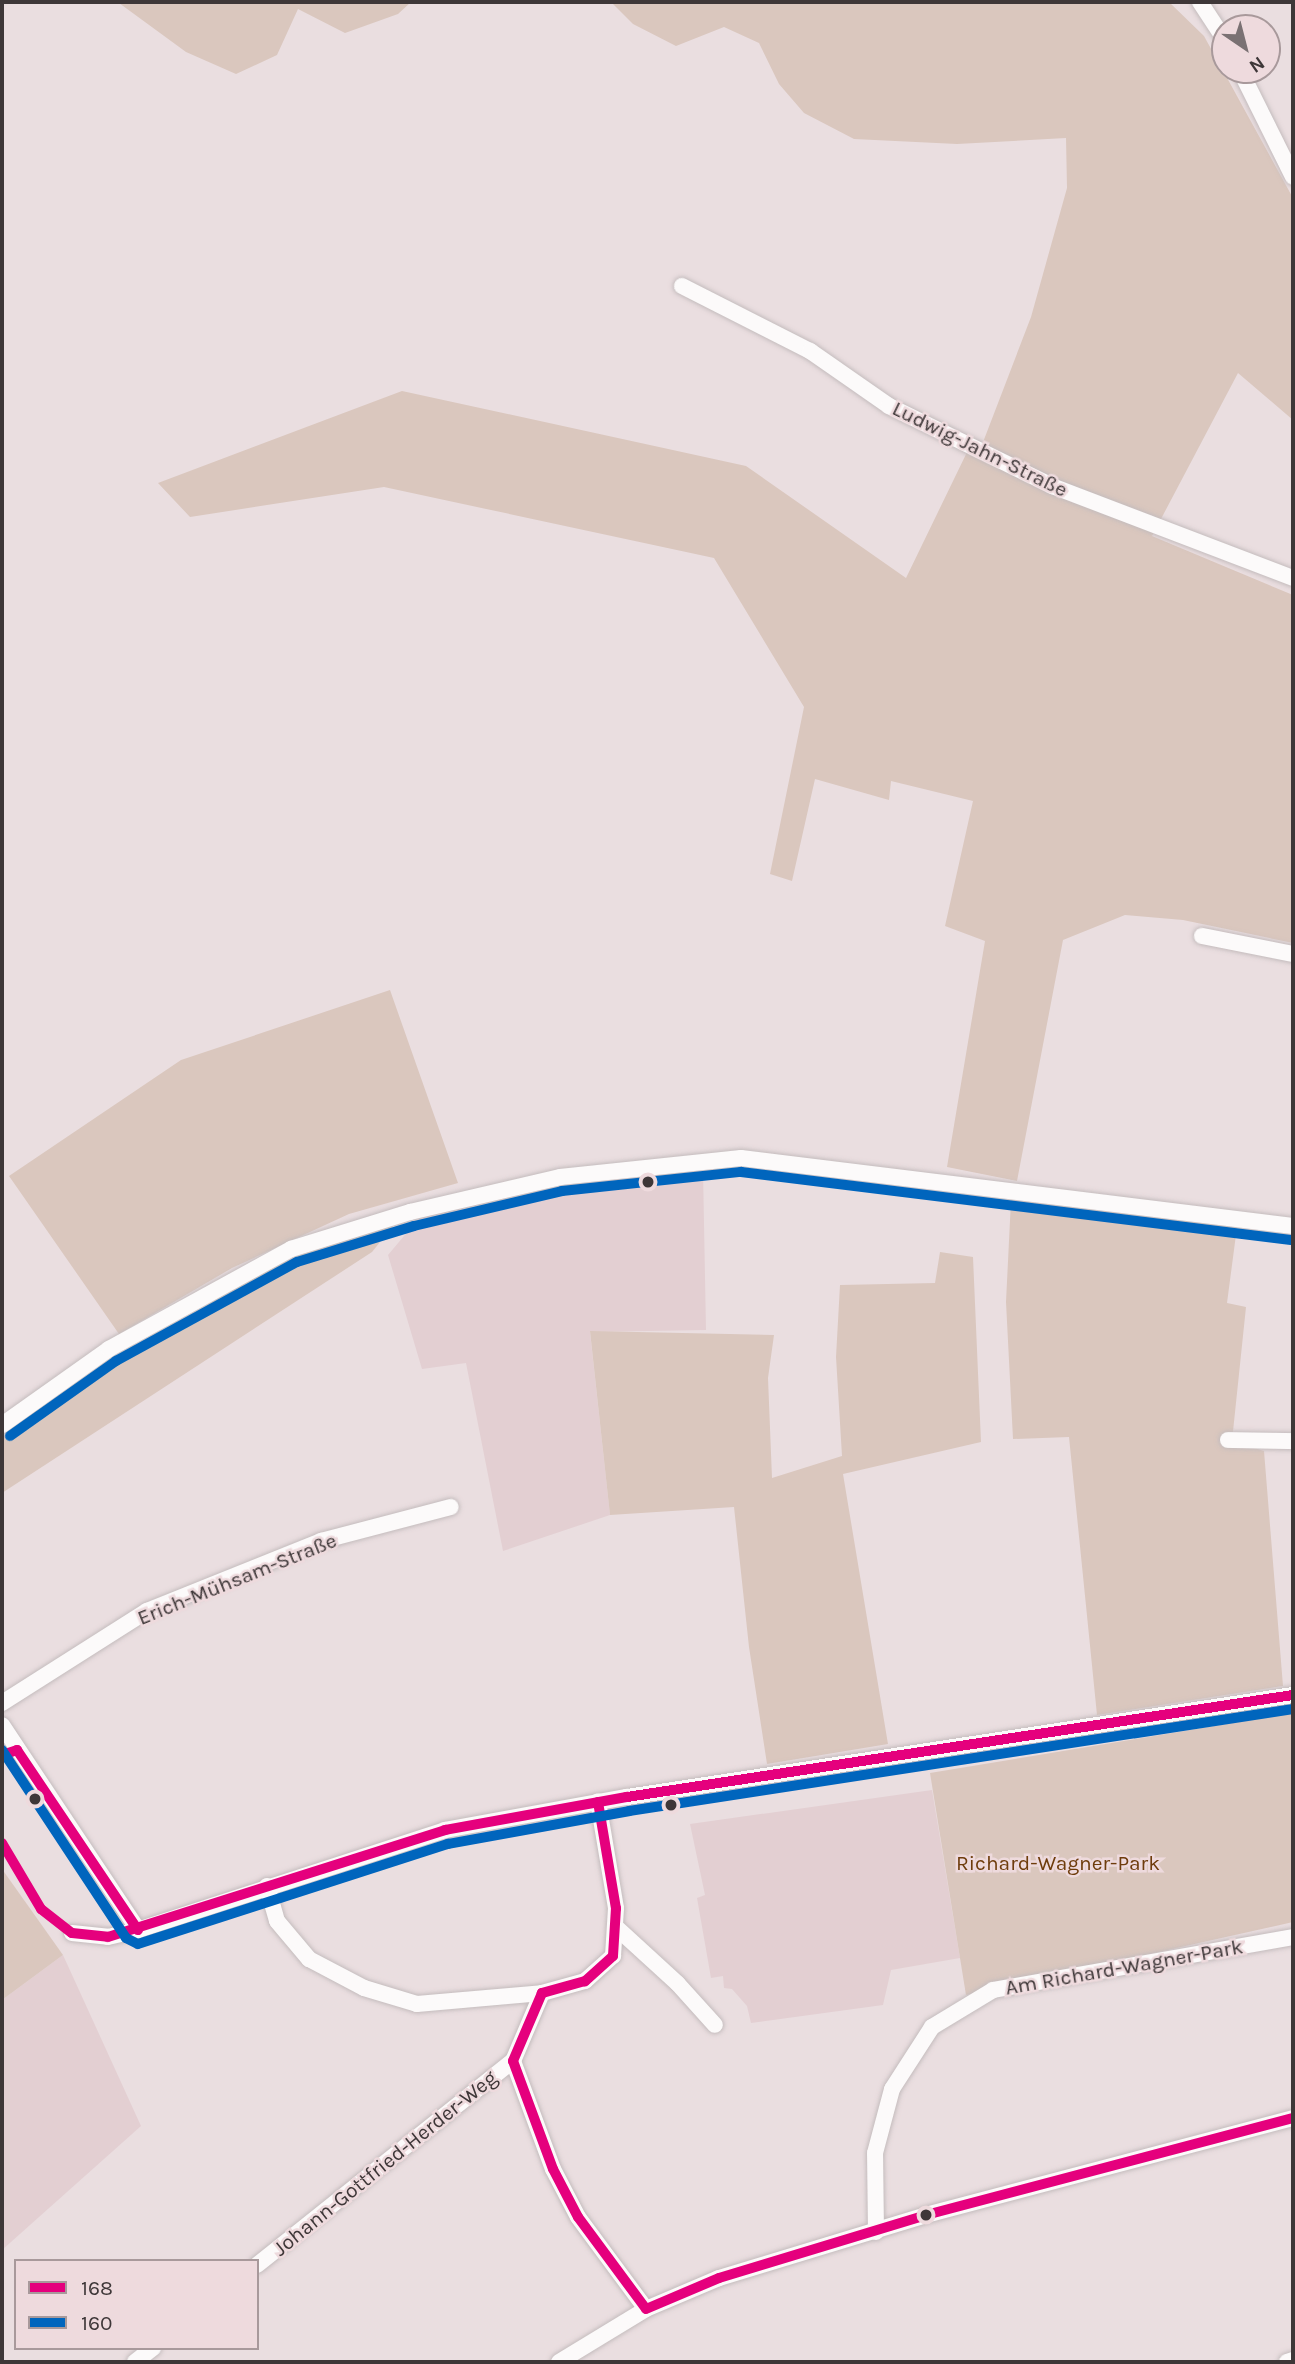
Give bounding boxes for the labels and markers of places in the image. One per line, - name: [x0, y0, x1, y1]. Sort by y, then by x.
- unlabelled marker: [641, 1175, 655, 1189]
- unlabelled marker: [28, 1792, 42, 1806]
- unlabelled marker: [664, 1798, 678, 1812]
- unlabelled marker: [919, 2208, 933, 2222]

